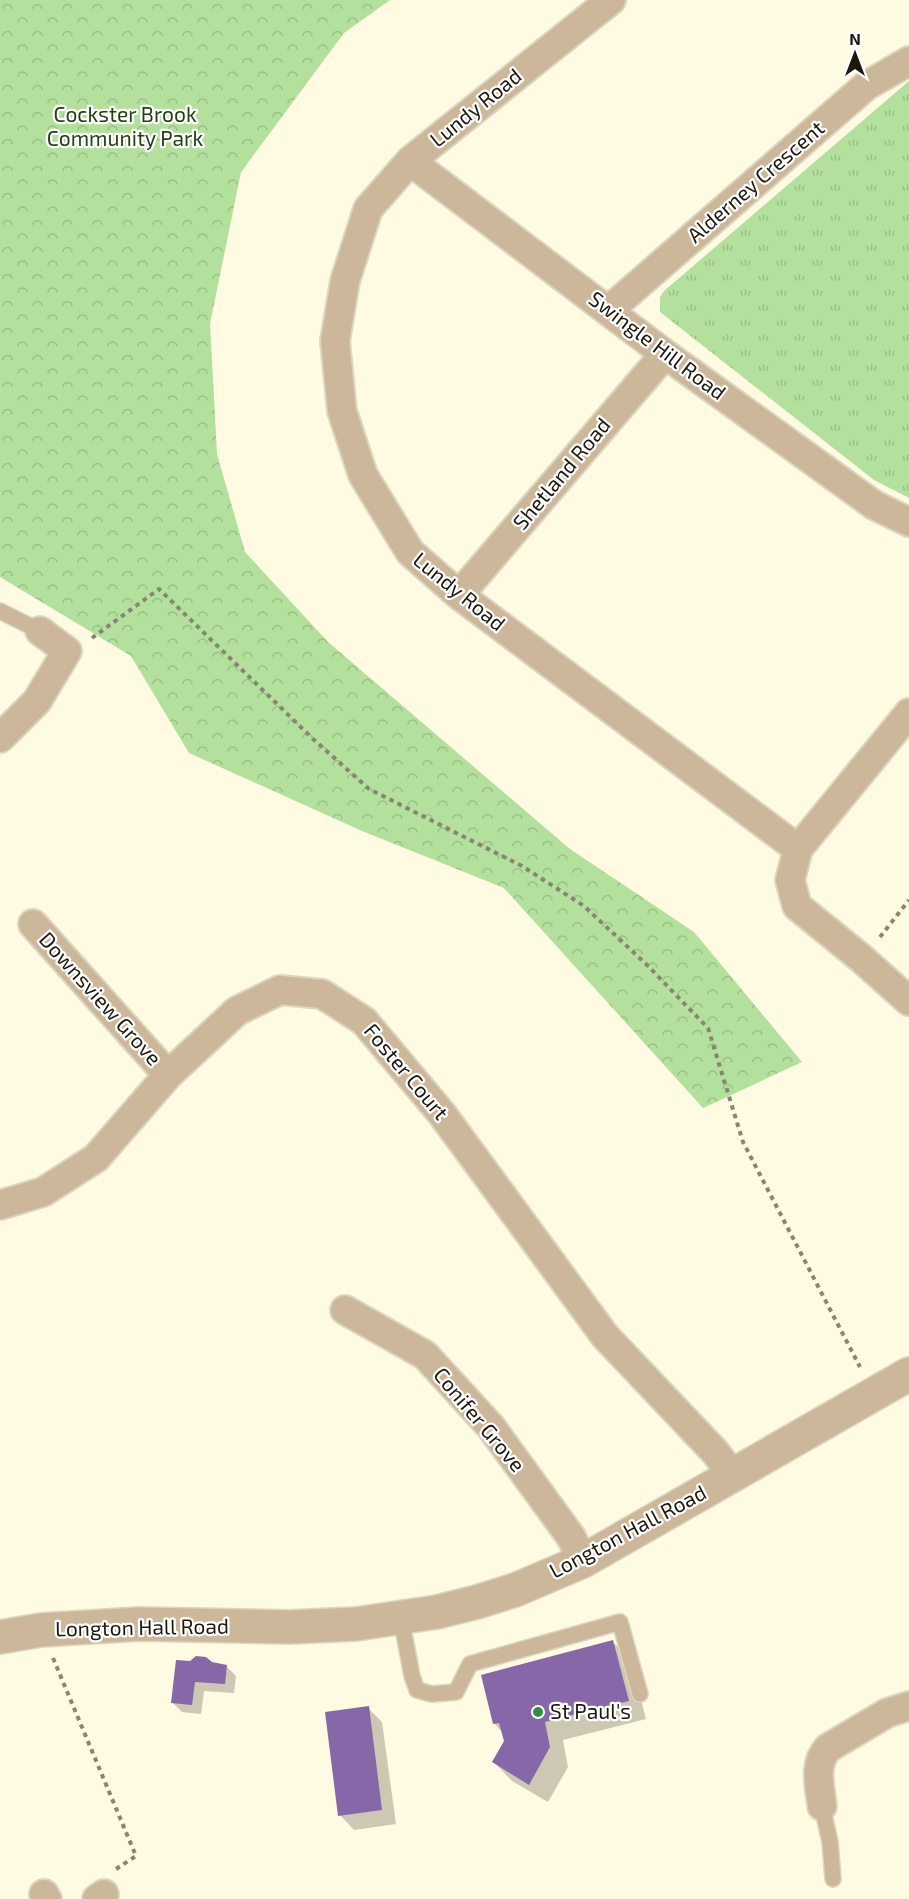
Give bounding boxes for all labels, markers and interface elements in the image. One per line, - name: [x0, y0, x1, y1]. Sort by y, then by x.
- north arrow: [825, 24, 885, 84]
- text: N: [849, 29, 861, 48]
- street label: Lundy Road: [424, 62, 526, 151]
- park label: Cockster Brook Community Park: [47, 101, 203, 150]
- street label: Alderney Crescent: [681, 115, 829, 247]
- street label: Swingle Hill Road: [585, 285, 731, 404]
- street label: Shetland Road: [507, 412, 615, 534]
- street label: Lundy Road: [409, 546, 511, 635]
- street label: Downsview Grove: [35, 926, 167, 1070]
- street label: Foster Court: [360, 1018, 455, 1124]
- street label: Conifer Grove: [429, 1362, 531, 1476]
- street label: Longton Hall Road: [545, 1479, 710, 1583]
- street label: Longton Hall Road: [55, 1612, 229, 1641]
- place label: St Paul's: [550, 1698, 631, 1723]
- marker: St Paul's: [531, 1705, 545, 1719]

